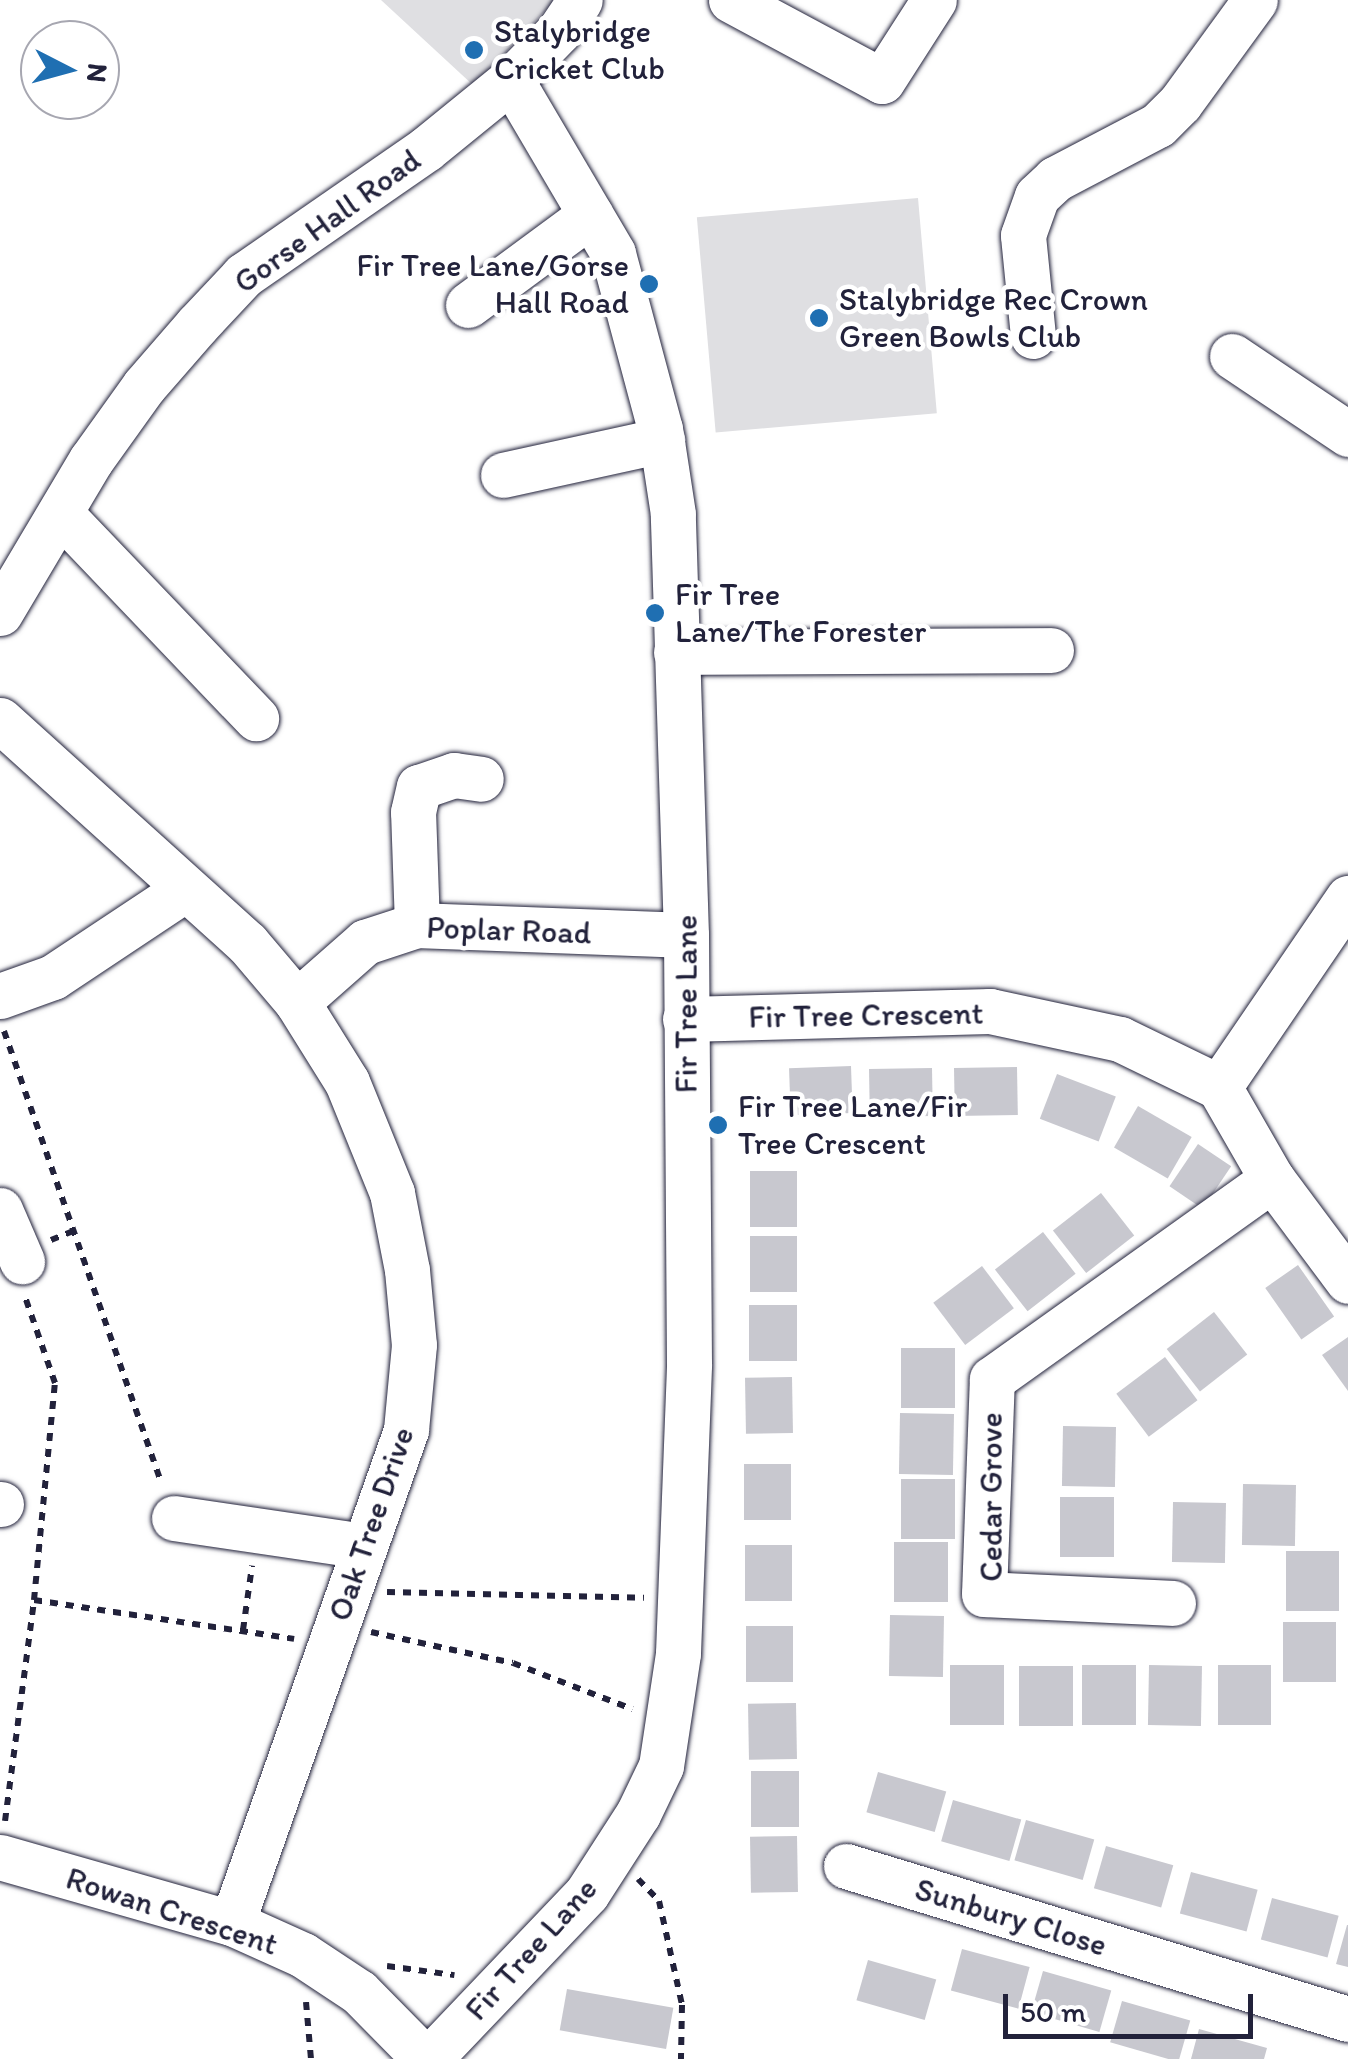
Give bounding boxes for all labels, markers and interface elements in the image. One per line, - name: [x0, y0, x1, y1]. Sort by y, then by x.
- place label: Stalybridge Cricket Club: [494, 13, 665, 88]
- north arrow: [20, 20, 120, 120]
- marker: Stalybridge Cricket Club: [463, 39, 485, 61]
- text: N: [80, 62, 116, 84]
- street label: Gorse Hall Road: [226, 141, 428, 301]
- place label: Fir Tree Lane/Gorse Hall Road: [358, 247, 629, 322]
- marker: Fir Tree Lane/Gorse Hall Road: [638, 273, 660, 295]
- place label: Stalybridge Rec Crown Green Bowls Club: [839, 281, 1149, 356]
- marker: Stalybridge Rec Crown Green Bowls Club: [808, 307, 830, 329]
- place label: Fir Tree Lane/The Forester: [675, 576, 926, 651]
- marker: Fir Tree Lane/The Forester: [644, 602, 666, 624]
- street label: Poplar Road: [426, 908, 592, 952]
- street label: Fir Tree Lane: [667, 916, 705, 1092]
- street label: Fir Tree Crescent: [749, 994, 983, 1036]
- place label: Fir Tree Lane/Fir Tree Crescent: [738, 1088, 965, 1163]
- marker: Fir Tree Lane/Fir Tree Crescent: [707, 1114, 729, 1136]
- street label: Cedar Grove: [972, 1412, 1010, 1582]
- street label: Oak Tree Drive: [320, 1423, 422, 1625]
- street label: Rowan Crescent: [61, 1859, 283, 1963]
- street label: Sunbury Close: [911, 1870, 1111, 1964]
- street label: Fir Tree Lane: [458, 1871, 604, 2027]
- scale bar: [1008, 1974, 1258, 2036]
- text: 50 m: [1020, 1993, 1086, 2030]

